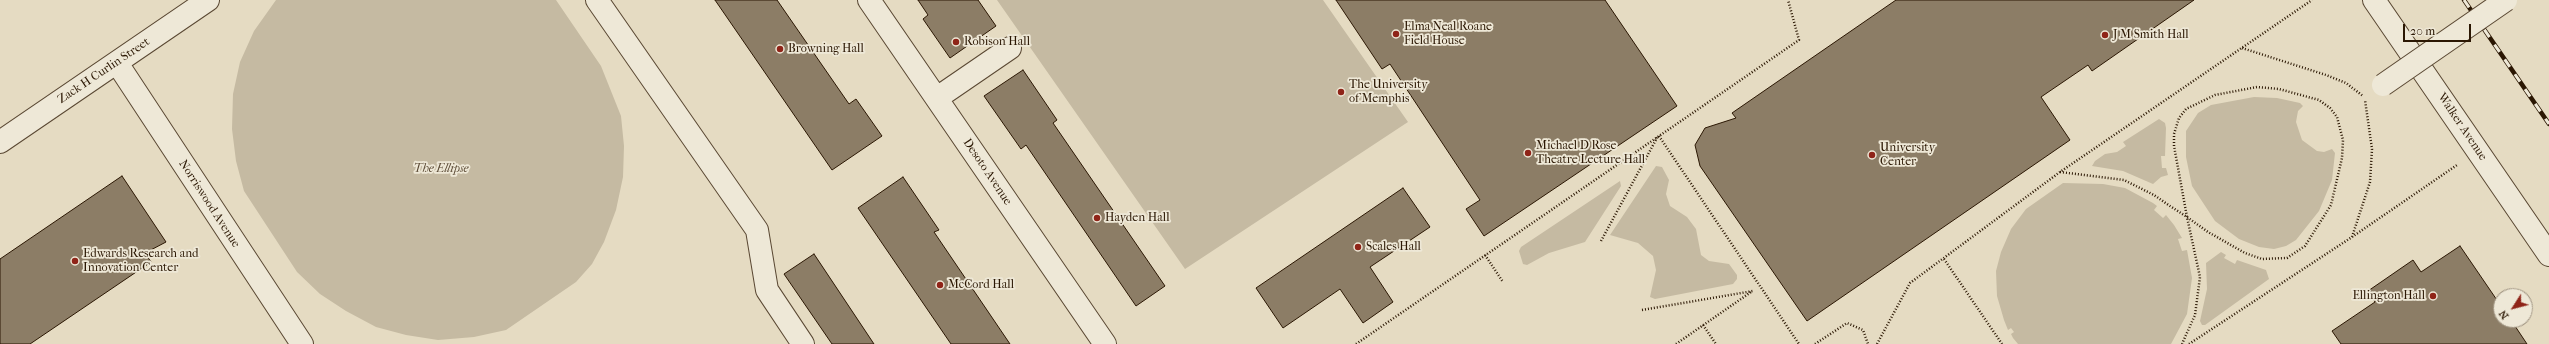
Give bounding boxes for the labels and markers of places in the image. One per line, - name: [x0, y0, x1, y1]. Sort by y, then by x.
- place label: Elma Neal Roane Field House: [1404, 20, 1492, 48]
- place label: J M Smith Hall: [2113, 28, 2189, 42]
- marker: Elma Neal Roane Field House: [1391, 29, 1401, 39]
- marker: J M Smith Hall: [2100, 30, 2110, 40]
- place label: Robison Hall: [964, 35, 1030, 49]
- marker: Robison Hall: [951, 37, 961, 47]
- place label: Browning Hall: [788, 42, 864, 56]
- marker: Browning Hall: [775, 44, 785, 54]
- place label: The University of Memphis: [1349, 78, 1428, 106]
- marker: The University of Memphis: [1336, 87, 1346, 97]
- place label: Michael D Rose Theatre Lecture Hall: [1536, 139, 1645, 167]
- place label: University Center: [1880, 141, 1935, 169]
- marker: Michael D Rose Theatre Lecture Hall: [1523, 148, 1533, 158]
- marker: University Center: [1867, 150, 1877, 160]
- place label: Hayden Hall: [1105, 211, 1170, 225]
- marker: Hayden Hall: [1092, 213, 1102, 223]
- place label: Scales Hall: [1366, 240, 1421, 254]
- marker: Scales Hall: [1353, 242, 1363, 252]
- place label: Edwards Research and Innovation Center: [83, 247, 199, 275]
- marker: Edwards Research and Innovation Center: [70, 256, 80, 266]
- place label: McCord Hall: [948, 278, 1014, 292]
- marker: McCord Hall: [935, 280, 945, 290]
- place label: Ellington Hall: [2352, 289, 2425, 303]
- marker: Ellington Hall: [2428, 291, 2438, 301]

